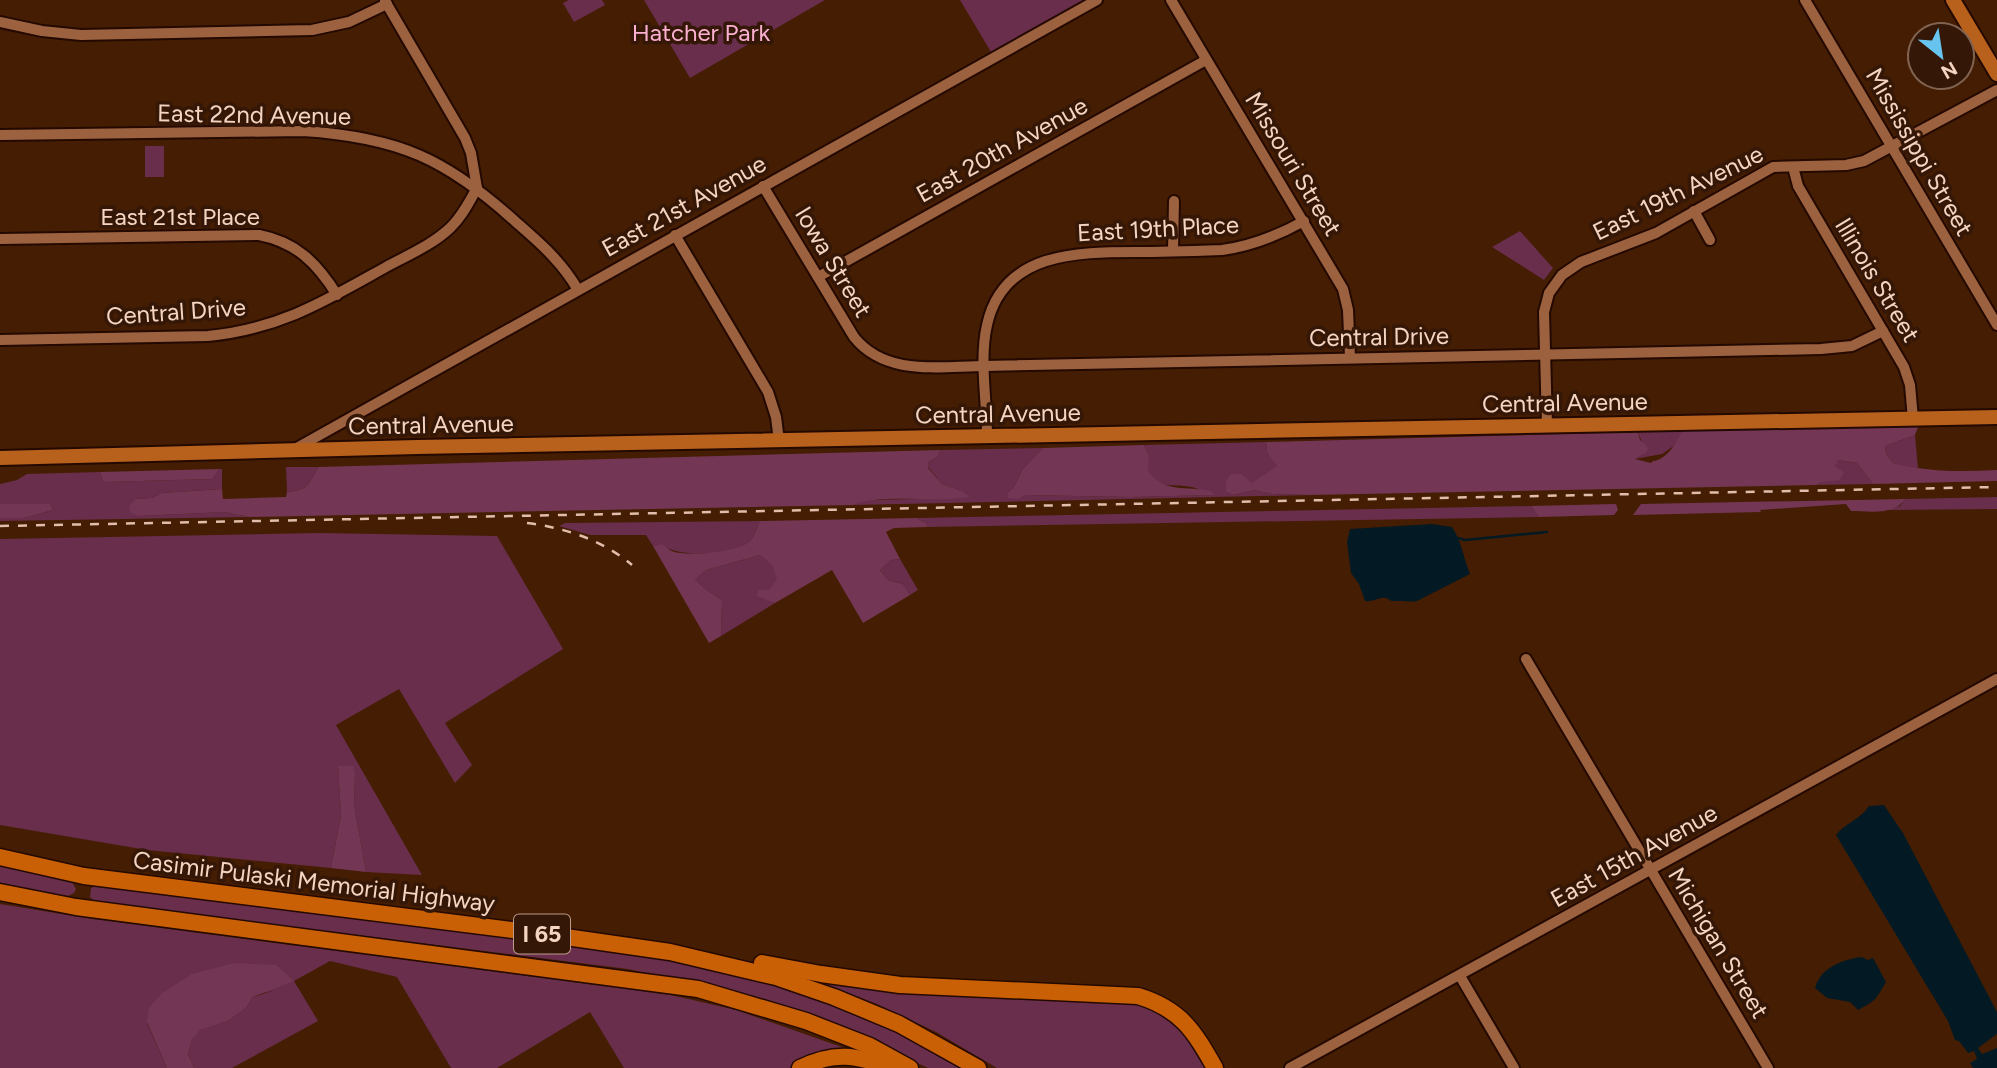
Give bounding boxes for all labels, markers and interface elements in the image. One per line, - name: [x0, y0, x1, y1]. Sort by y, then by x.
- park label: Hatcher Park: [632, 18, 771, 47]
- north arrow: [1906, 21, 1976, 91]
- text: N: [1937, 57, 1961, 84]
- street label: Mississippi Street: [1860, 63, 1979, 241]
- street label: Missouri Street: [1239, 87, 1348, 241]
- street label: East 20th Avenue: [911, 91, 1092, 209]
- street label: East 22nd Avenue: [157, 98, 351, 131]
- street label: East 19th Avenue: [1588, 139, 1768, 246]
- street label: East 21st Avenue: [597, 148, 771, 263]
- street label: Iowa Street: [789, 201, 878, 322]
- street label: East 21st Place: [100, 202, 260, 231]
- street label: East 19th Place: [1076, 210, 1240, 247]
- street label: Illinois Street: [1829, 212, 1926, 347]
- street label: Central Drive: [105, 292, 247, 331]
- street label: Central Drive: [1309, 321, 1449, 352]
- street label: Central Avenue: [1482, 387, 1648, 418]
- street label: Central Avenue: [915, 398, 1081, 429]
- street label: Central Avenue: [348, 409, 514, 440]
- street label: East 15th Avenue: [1545, 798, 1722, 913]
- street label: Casimir Pulaski Memorial Highway: [131, 845, 497, 918]
- street label: Michigan Street: [1662, 862, 1775, 1023]
- road number: I 65: [514, 914, 570, 953]

